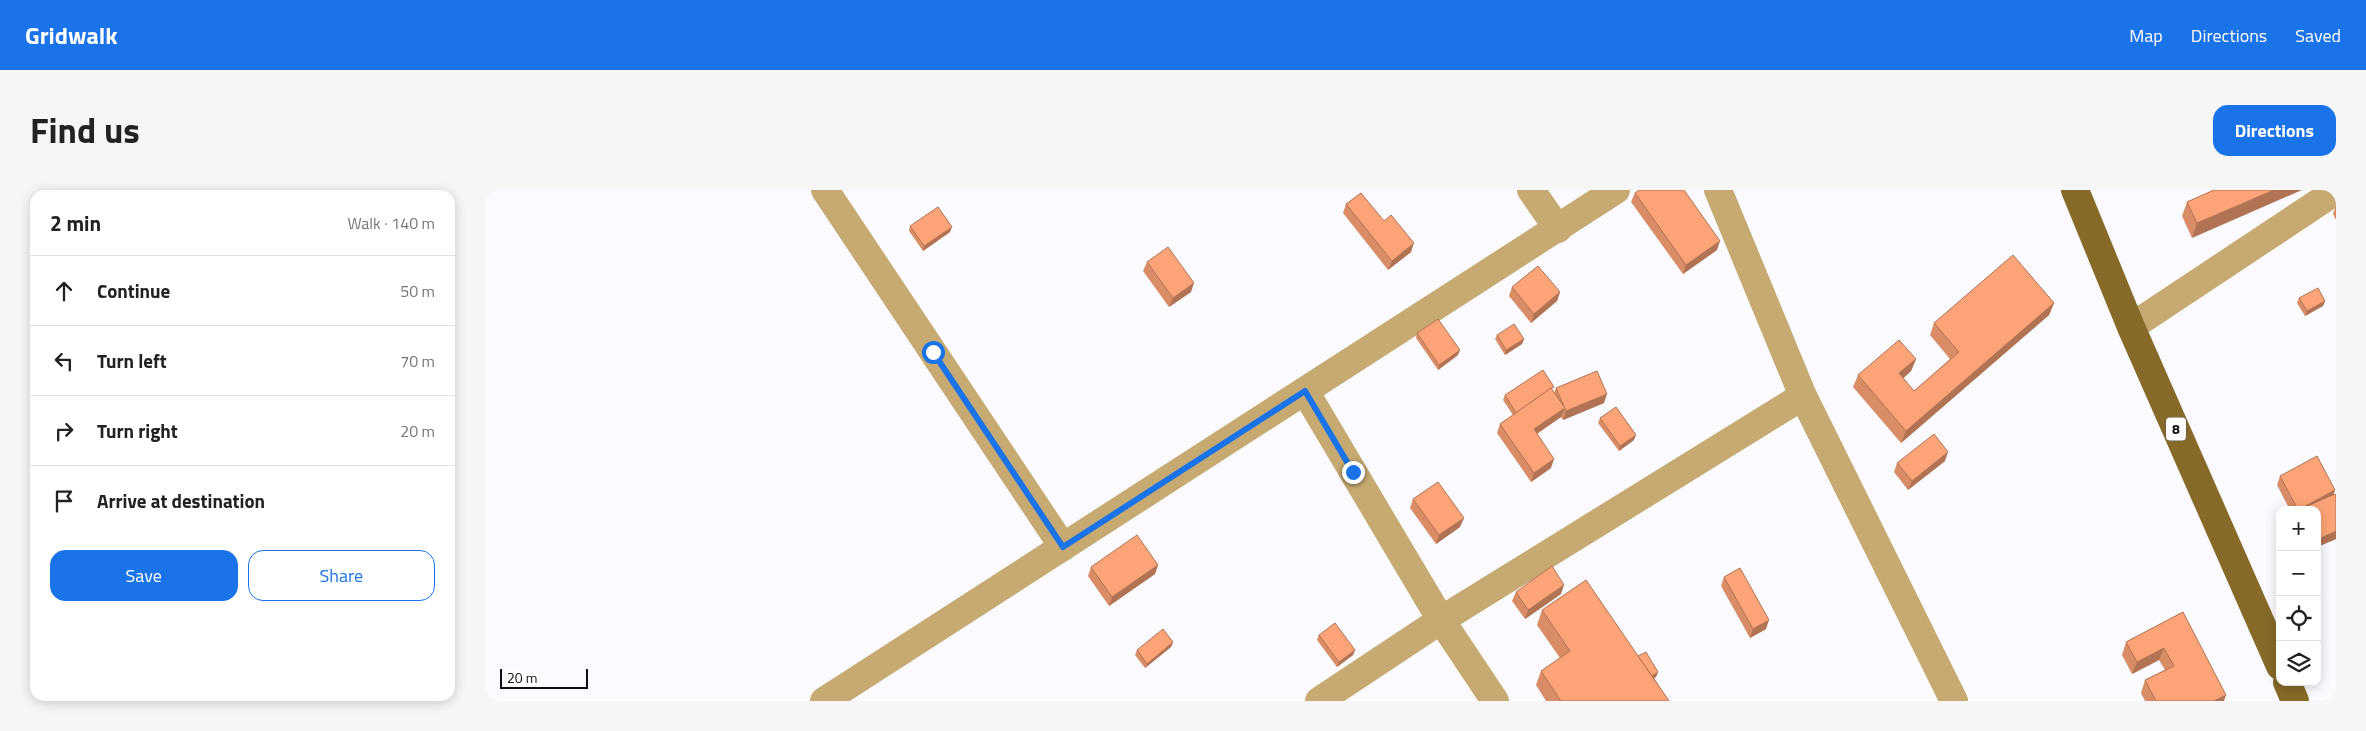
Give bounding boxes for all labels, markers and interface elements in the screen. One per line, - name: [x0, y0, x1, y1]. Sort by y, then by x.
- text: Gridwalk: [25, 17, 118, 53]
- text: Map: [2129, 22, 2163, 49]
- text: Directions: [2191, 22, 2267, 49]
- text: Saved: [2295, 22, 2341, 49]
- text: Find us: [30, 103, 140, 157]
- button: Directions: [2213, 105, 2336, 156]
- text: 2 min: [50, 207, 101, 239]
- text: Walk · 140 m: [347, 211, 435, 235]
- text: Continue: [97, 276, 170, 305]
- icon: ahead: [50, 277, 78, 305]
- text: 50 m: [400, 279, 435, 303]
- route start: [922, 341, 945, 364]
- text: Turn left: [97, 346, 167, 375]
- icon: left: [50, 347, 78, 375]
- text: 70 m: [400, 349, 435, 373]
- text: Turn right: [97, 416, 178, 445]
- icon: right: [50, 417, 78, 445]
- road number: 8: [2166, 418, 2186, 440]
- text: 20 m: [400, 419, 435, 443]
- route end: [1342, 461, 1365, 484]
- text: Arrive at destination: [97, 486, 265, 515]
- icon: arrive: [50, 487, 78, 515]
- map controls: [2276, 506, 2321, 686]
- button: +: [2276, 506, 2321, 551]
- button: Save: [50, 550, 238, 601]
- button: Share: [248, 550, 435, 601]
- button: −: [2276, 551, 2321, 596]
- button: locate: [2276, 596, 2321, 641]
- button: layers: [2276, 641, 2321, 686]
- scale bar: [500, 666, 587, 689]
- text: 20 m: [507, 667, 537, 688]

